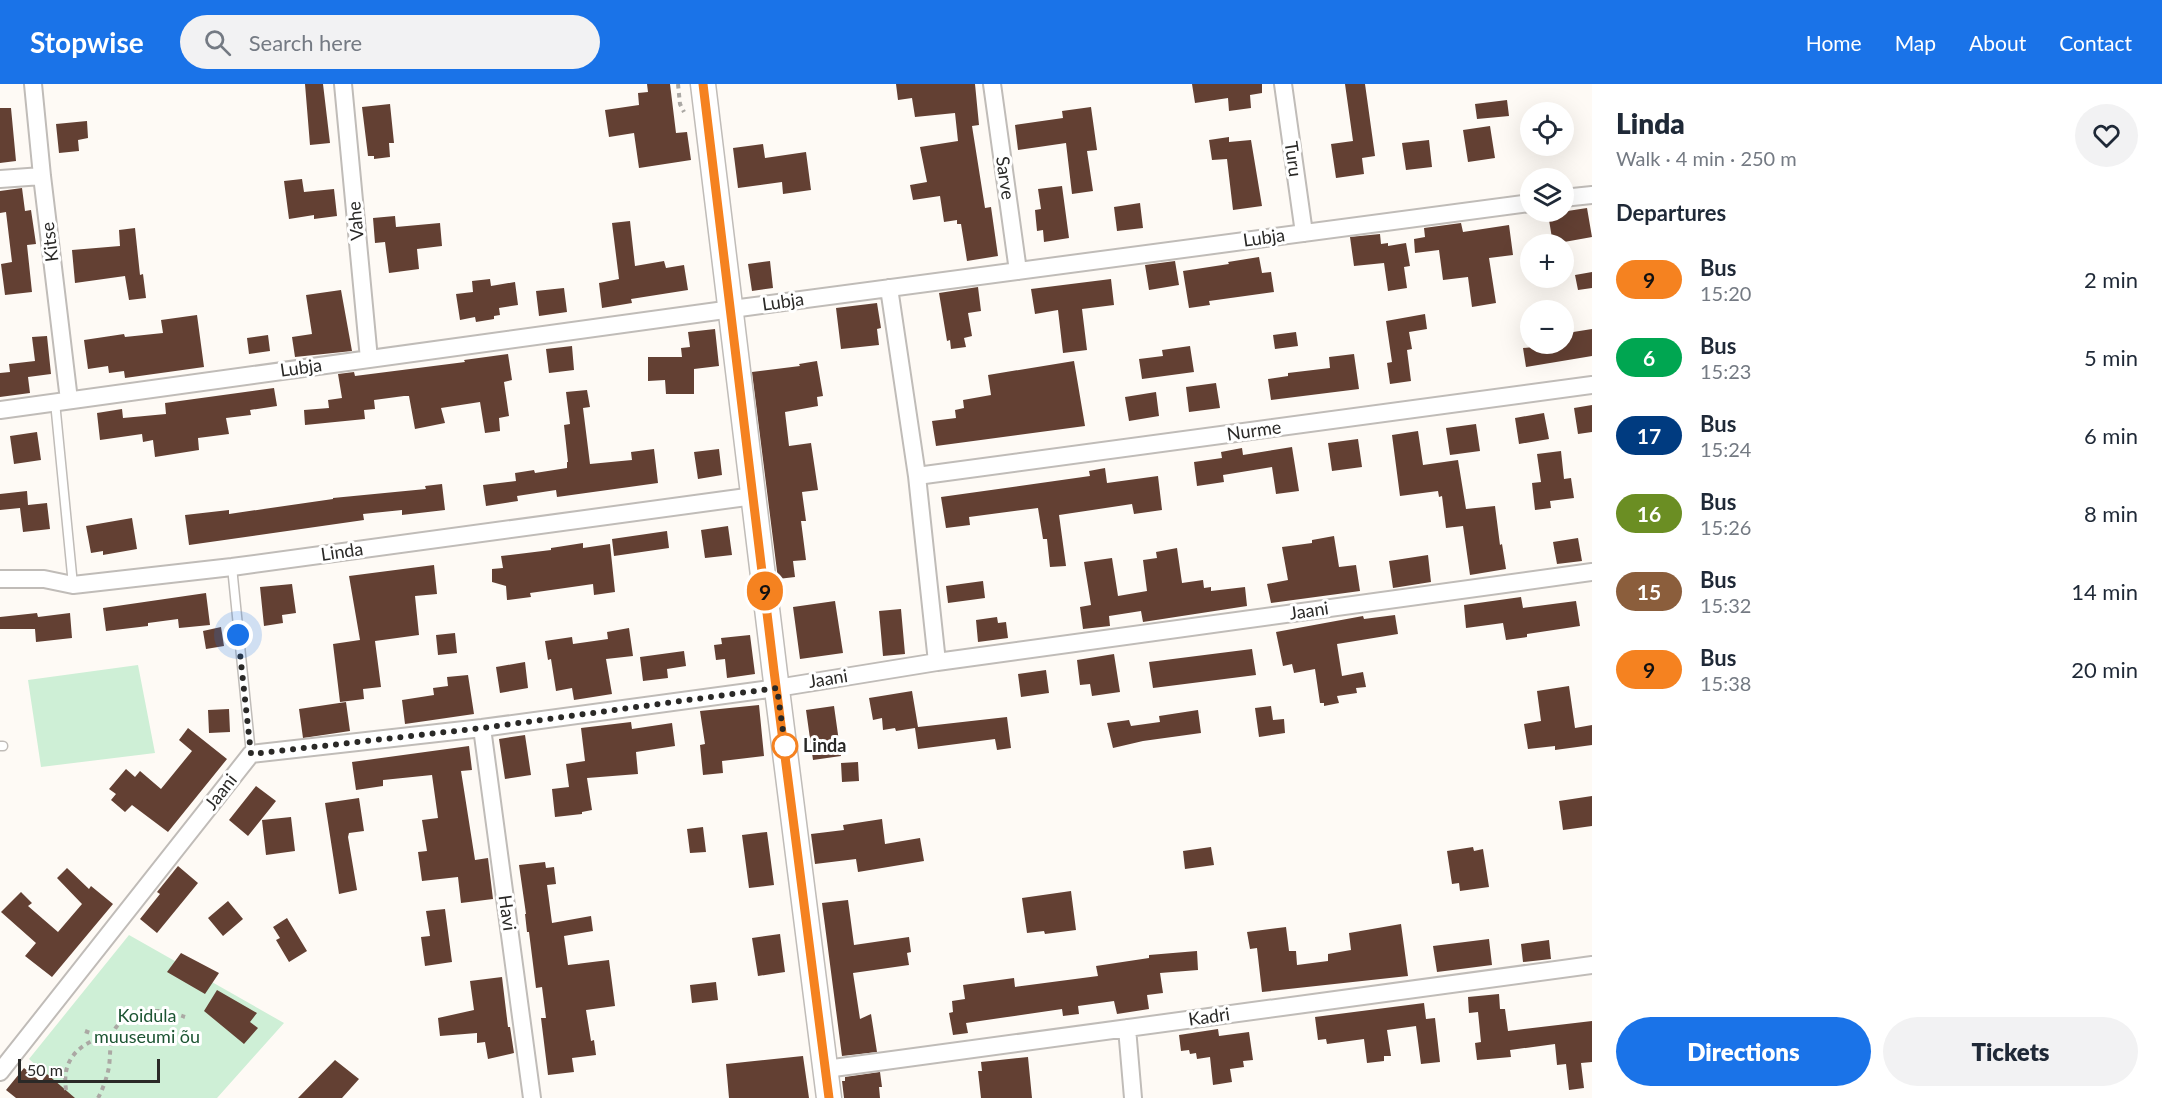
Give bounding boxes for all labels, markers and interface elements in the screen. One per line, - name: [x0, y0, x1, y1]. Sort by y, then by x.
- search box: [180, 15, 600, 69]
- text: Stopwise: [30, 25, 144, 59]
- icon: search: [201, 26, 234, 59]
- text: Search here: [249, 29, 362, 56]
- text: Home: [1806, 30, 1862, 55]
- text: Map: [1895, 30, 1936, 55]
- text: About: [1969, 30, 2026, 55]
- text: Contact: [2059, 30, 2132, 55]
- map controls: [1520, 102, 1574, 354]
- button: locate: [1520, 102, 1574, 156]
- button: heart: [2075, 104, 2138, 167]
- text: Linda: [1616, 106, 1685, 140]
- street label: Turu: [1281, 140, 1307, 178]
- text: Walk · 4 min · 250 m: [1616, 146, 1797, 170]
- street label: Sarve: [992, 155, 1020, 201]
- button: layers: [1520, 168, 1574, 222]
- text: Departures: [1616, 199, 1726, 226]
- street label: Vahe: [342, 201, 368, 242]
- street label: Kitse: [36, 221, 62, 263]
- street label: Lubja: [1241, 223, 1286, 251]
- button: +: [1520, 234, 1574, 288]
- text: Bus: [1700, 254, 1736, 281]
- text: 2 min: [2084, 266, 2138, 293]
- text: 9: [1643, 267, 1655, 292]
- text: 15:20: [1700, 281, 1751, 305]
- street label: Lubja: [760, 287, 805, 315]
- button: −: [1520, 300, 1574, 354]
- text: Bus: [1700, 332, 1736, 359]
- text: 5 min: [2084, 344, 2138, 371]
- text: 6: [1643, 345, 1655, 370]
- street label: Lubja: [278, 353, 323, 381]
- text: 15:23: [1700, 359, 1751, 383]
- text: Bus: [1700, 410, 1736, 437]
- street label: Nurme: [1225, 415, 1282, 445]
- text: 6 min: [2084, 422, 2138, 449]
- text: 17: [1637, 423, 1661, 448]
- text: 15:24: [1700, 437, 1751, 461]
- text: Bus: [1700, 488, 1736, 515]
- text: 8 min: [2084, 500, 2138, 527]
- text: 16: [1637, 501, 1661, 526]
- text: 15:26: [1700, 515, 1751, 539]
- street label: Linda: [319, 537, 365, 565]
- text: Bus: [1700, 566, 1736, 593]
- line badge: 9: [746, 572, 784, 610]
- text: 14 min: [2071, 578, 2138, 605]
- text: 9: [759, 579, 771, 604]
- text: 15: [1637, 579, 1661, 604]
- text: 15:32: [1700, 593, 1751, 617]
- street label: Jaani: [1288, 596, 1330, 624]
- your location: [223, 620, 253, 650]
- text: Bus: [1700, 644, 1736, 671]
- text: 20 min: [2071, 656, 2138, 683]
- text: 9: [1643, 657, 1655, 682]
- street label: Jaani: [807, 664, 849, 692]
- text: 15:38: [1700, 671, 1751, 695]
- marker: Linda: [772, 733, 798, 759]
- place label: Linda: [803, 734, 846, 756]
- street label: Jaani: [199, 769, 241, 814]
- street label: Havi: [495, 894, 521, 932]
- street label: Kadri: [1187, 1002, 1231, 1030]
- park label: Koidula muuseumi õu: [94, 1004, 200, 1047]
- button: Directions: [1616, 1017, 1871, 1086]
- button: Tickets: [1883, 1017, 2138, 1086]
- scale bar: [18, 1056, 160, 1084]
- text: 50 m: [27, 1060, 63, 1079]

